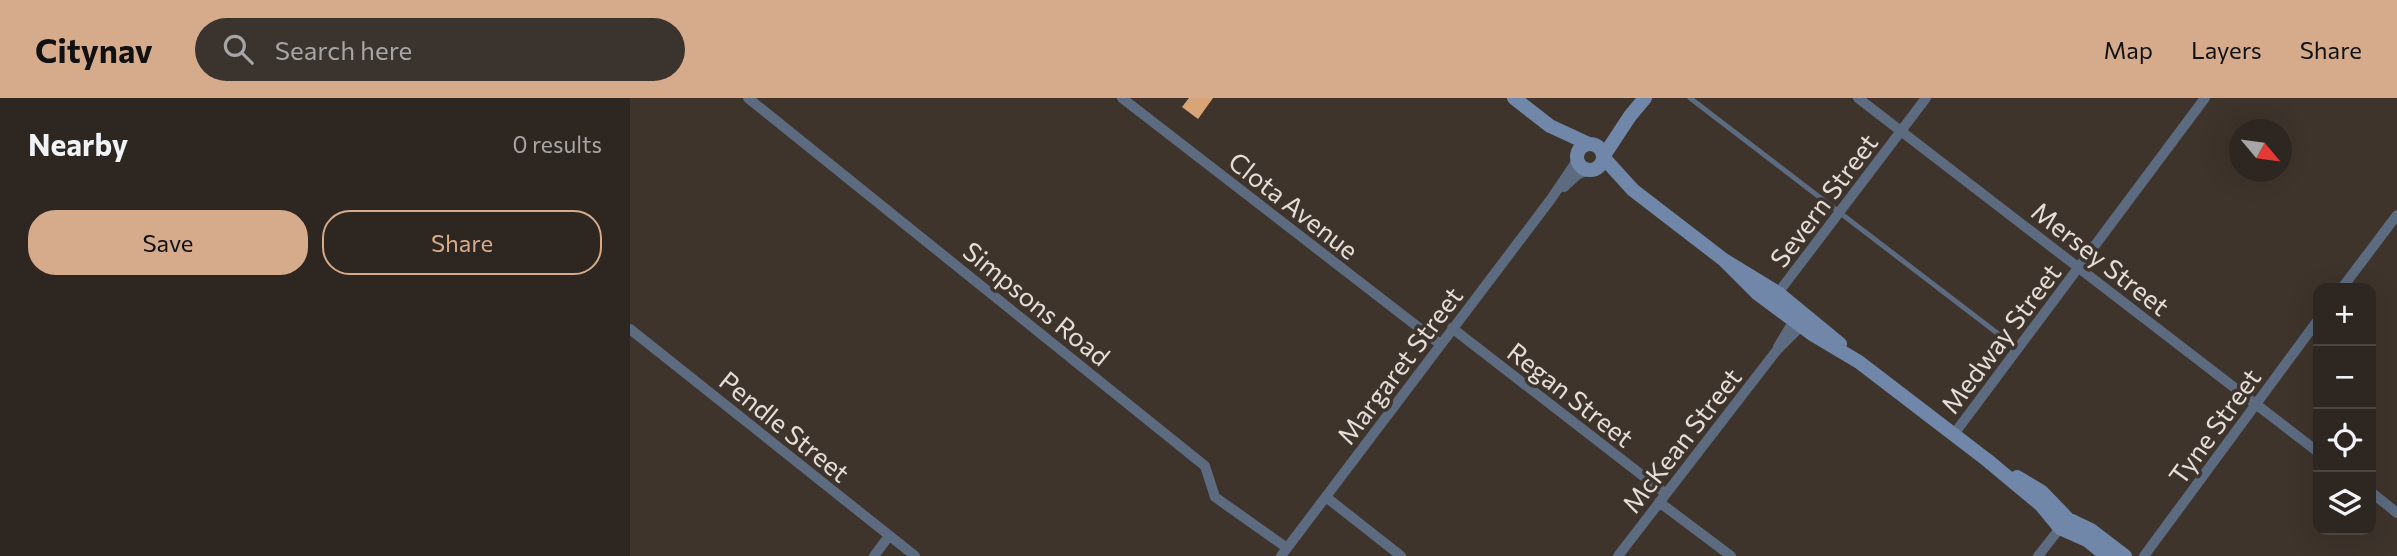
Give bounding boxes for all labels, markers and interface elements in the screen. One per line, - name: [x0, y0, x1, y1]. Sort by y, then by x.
- search box: [195, 18, 685, 81]
- text: Citynav: [35, 29, 153, 70]
- icon: search: [219, 30, 257, 68]
- text: Search here: [275, 34, 412, 65]
- text: Map: [2104, 35, 2153, 64]
- text: Layers: [2191, 35, 2262, 64]
- text: Share: [2300, 35, 2362, 64]
- north arrow: [2229, 119, 2292, 182]
- text: Nearby: [28, 125, 128, 162]
- street label: Severn Street: [1763, 127, 1883, 273]
- text: 0 results: [513, 130, 602, 158]
- street label: Clota Avenue: [1223, 145, 1365, 265]
- street label: Mersey Street: [2026, 195, 2176, 321]
- button: Save: [28, 210, 308, 275]
- button: Share: [322, 210, 602, 275]
- street label: Simpsons Road: [957, 234, 1117, 372]
- street label: Medway Street: [1934, 257, 2066, 419]
- street label: Margaret Street: [1330, 280, 1468, 450]
- map controls: [2313, 283, 2376, 535]
- button: +: [2313, 283, 2376, 346]
- street label: Regan Street: [1502, 335, 1640, 453]
- button: −: [2313, 346, 2376, 409]
- street label: McKean Street: [1615, 362, 1747, 518]
- street label: Tyne Street: [2162, 362, 2266, 490]
- street label: Pendle Street: [714, 364, 856, 488]
- button: locate: [2313, 409, 2376, 472]
- button: layers: [2313, 472, 2376, 535]

